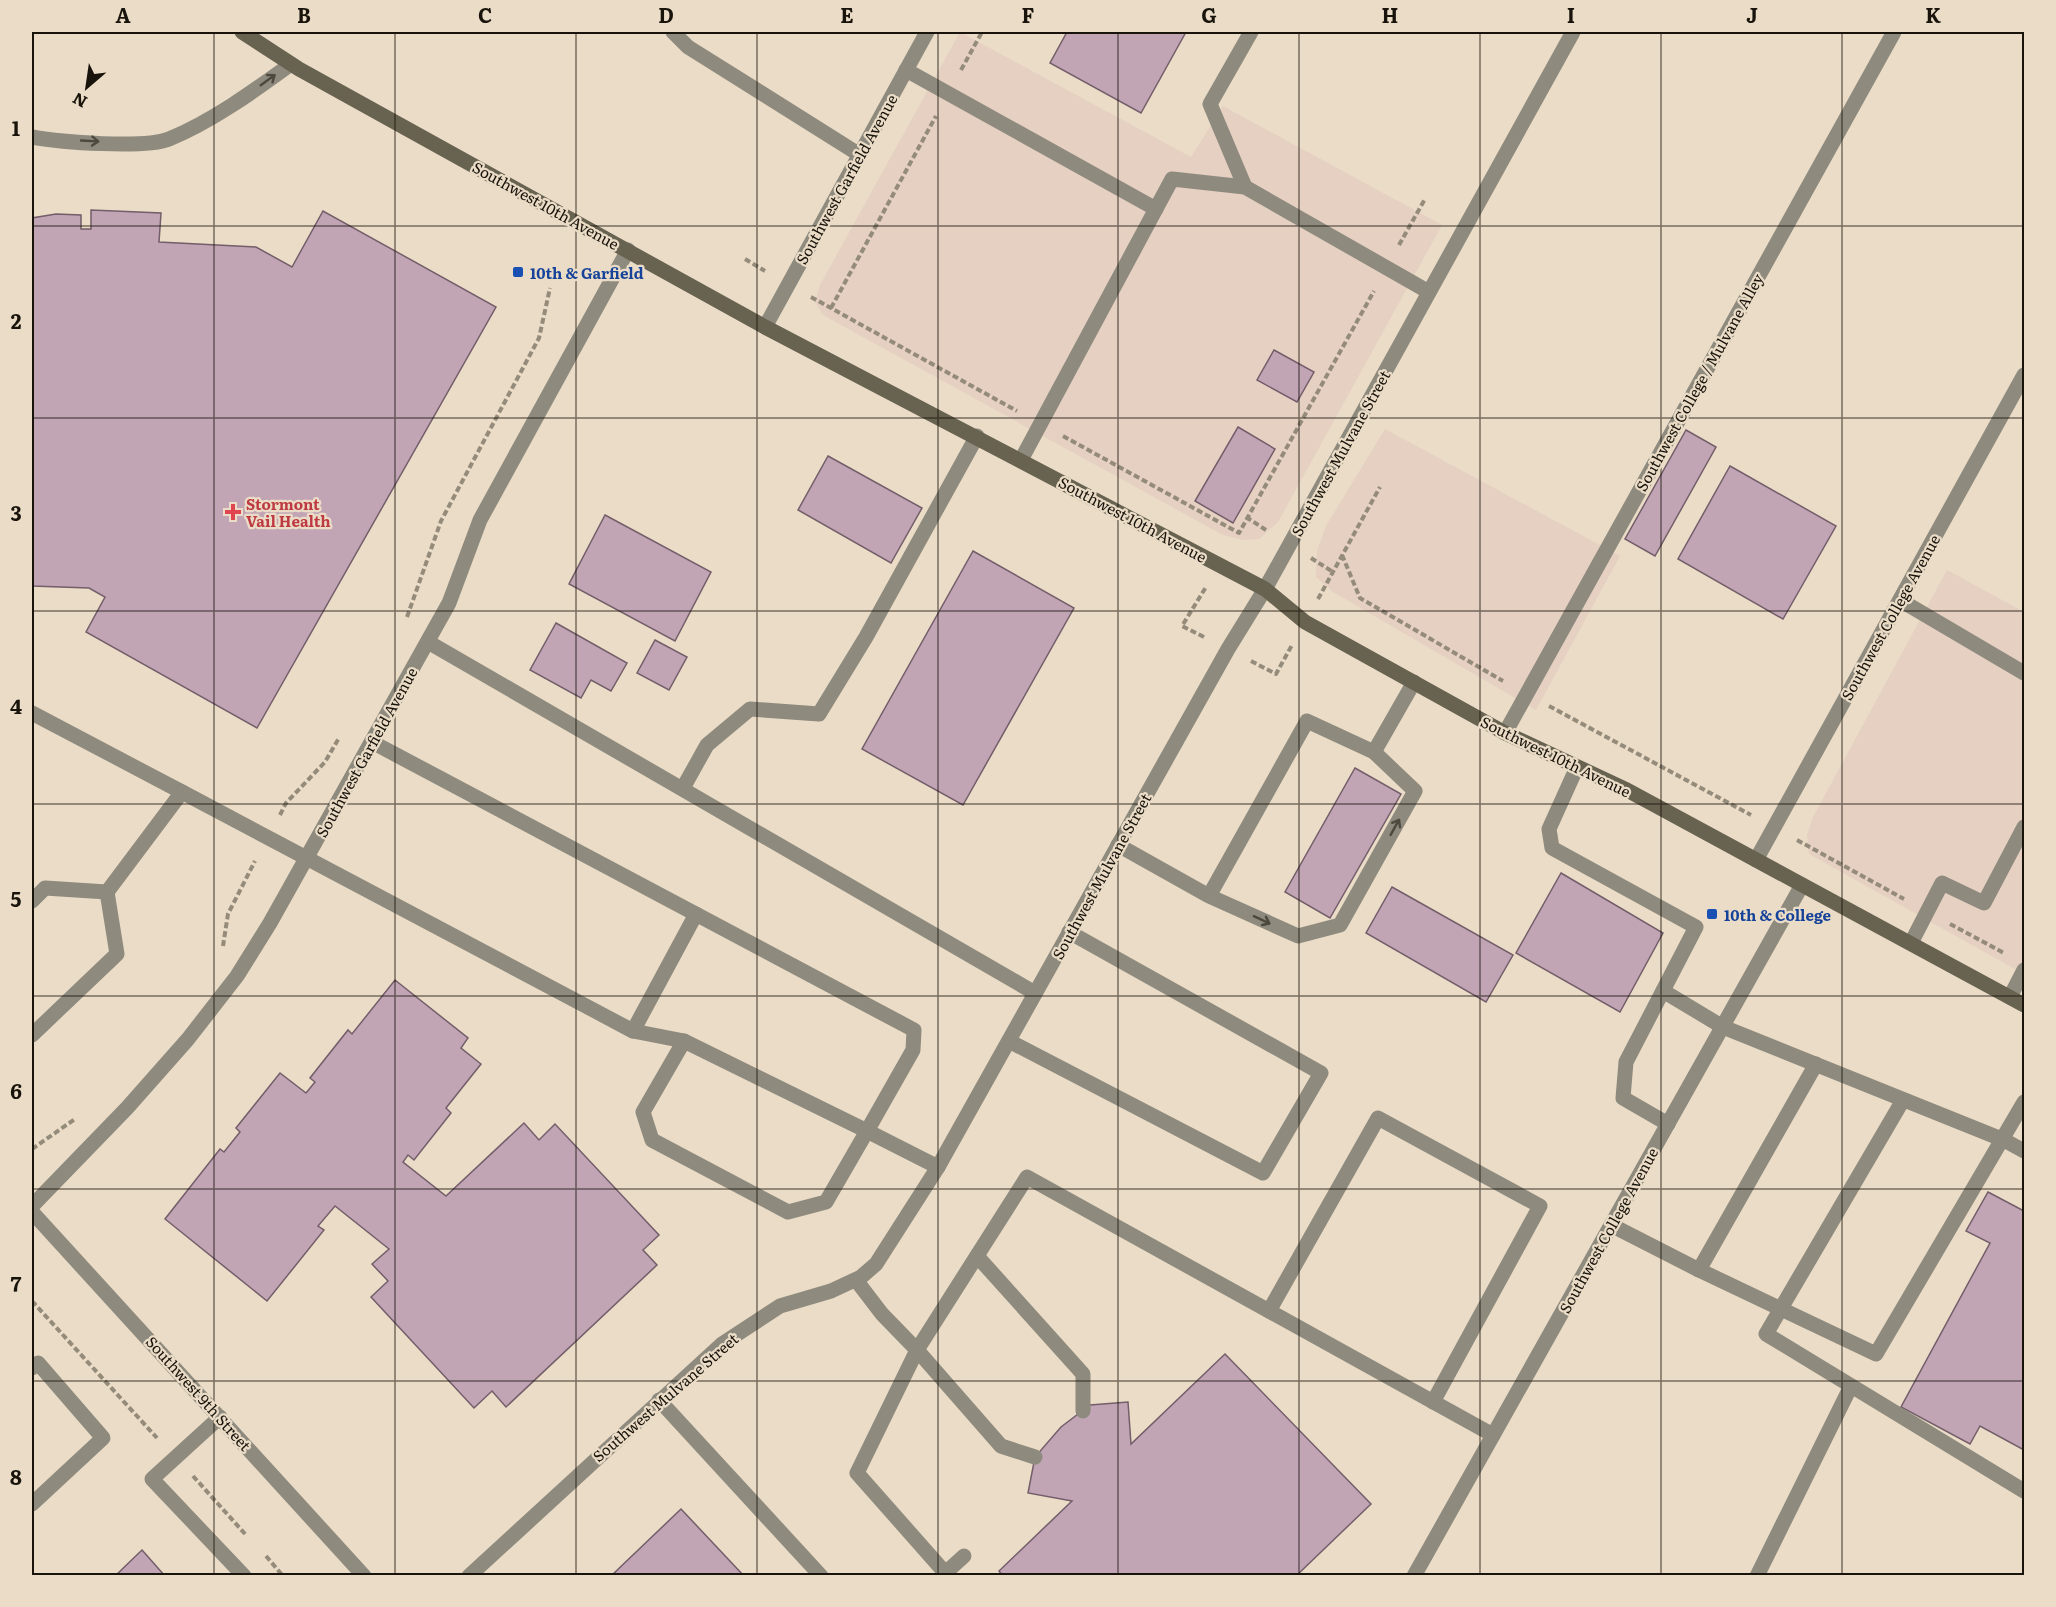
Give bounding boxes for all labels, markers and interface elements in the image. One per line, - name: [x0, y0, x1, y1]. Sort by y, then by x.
- text: A: [115, 0, 131, 29]
- text: B: [297, 0, 311, 29]
- text: C: [478, 0, 492, 29]
- text: D: [658, 0, 674, 29]
- text: E: [840, 0, 854, 29]
- text: F: [1022, 0, 1035, 29]
- text: G: [1201, 0, 1217, 29]
- text: H: [1382, 0, 1398, 29]
- text: I: [1567, 0, 1575, 29]
- text: J: [1746, 0, 1758, 29]
- text: K: [1925, 0, 1941, 29]
- north arrow: [57, 57, 117, 117]
- one-way arrow: [260, 74, 276, 87]
- text: N: [68, 87, 91, 115]
- street label: Southwest Garfield Avenue: [790, 90, 903, 268]
- text: 1: [12, 112, 20, 142]
- one-way arrow: [79, 136, 99, 147]
- street label: Southwest 10th Avenue: [468, 155, 624, 255]
- place label: 10th & Garfield: [530, 261, 644, 284]
- marker: 10th & Garfield: [511, 265, 525, 279]
- street label: Southwest College / Mulvane Alley: [1629, 269, 1769, 495]
- text: 2: [11, 305, 22, 335]
- street label: Southwest Mulvane Street: [1285, 366, 1395, 540]
- street label: Southwest 10th Avenue: [1055, 470, 1211, 568]
- place label: Stormont Vail Health: [246, 492, 331, 532]
- text: 3: [10, 497, 22, 527]
- marker: Stormont Vail Health: [224, 503, 242, 521]
- street label: Southwest College Avenue: [1835, 530, 1945, 704]
- street label: Southwest Garfield Avenue: [310, 663, 423, 841]
- text: 4: [10, 690, 22, 720]
- street label: Southwest 10th Avenue: [1477, 710, 1635, 802]
- street label: Southwest Mulvane Street: [1046, 789, 1156, 963]
- one-way arrow: [1389, 819, 1401, 836]
- text: 5: [11, 883, 22, 913]
- place label: 10th & College: [1724, 903, 1832, 926]
- marker: 10th & College: [1705, 907, 1719, 921]
- one-way arrow: [1252, 915, 1271, 926]
- text: 6: [10, 1075, 22, 1105]
- street label: Southwest College Avenue: [1553, 1143, 1663, 1317]
- text: 7: [11, 1268, 22, 1298]
- street label: Southwest Mulvane Street: [587, 1327, 743, 1467]
- street label: Southwest 9th Street: [141, 1330, 257, 1456]
- text: 8: [10, 1461, 22, 1491]

